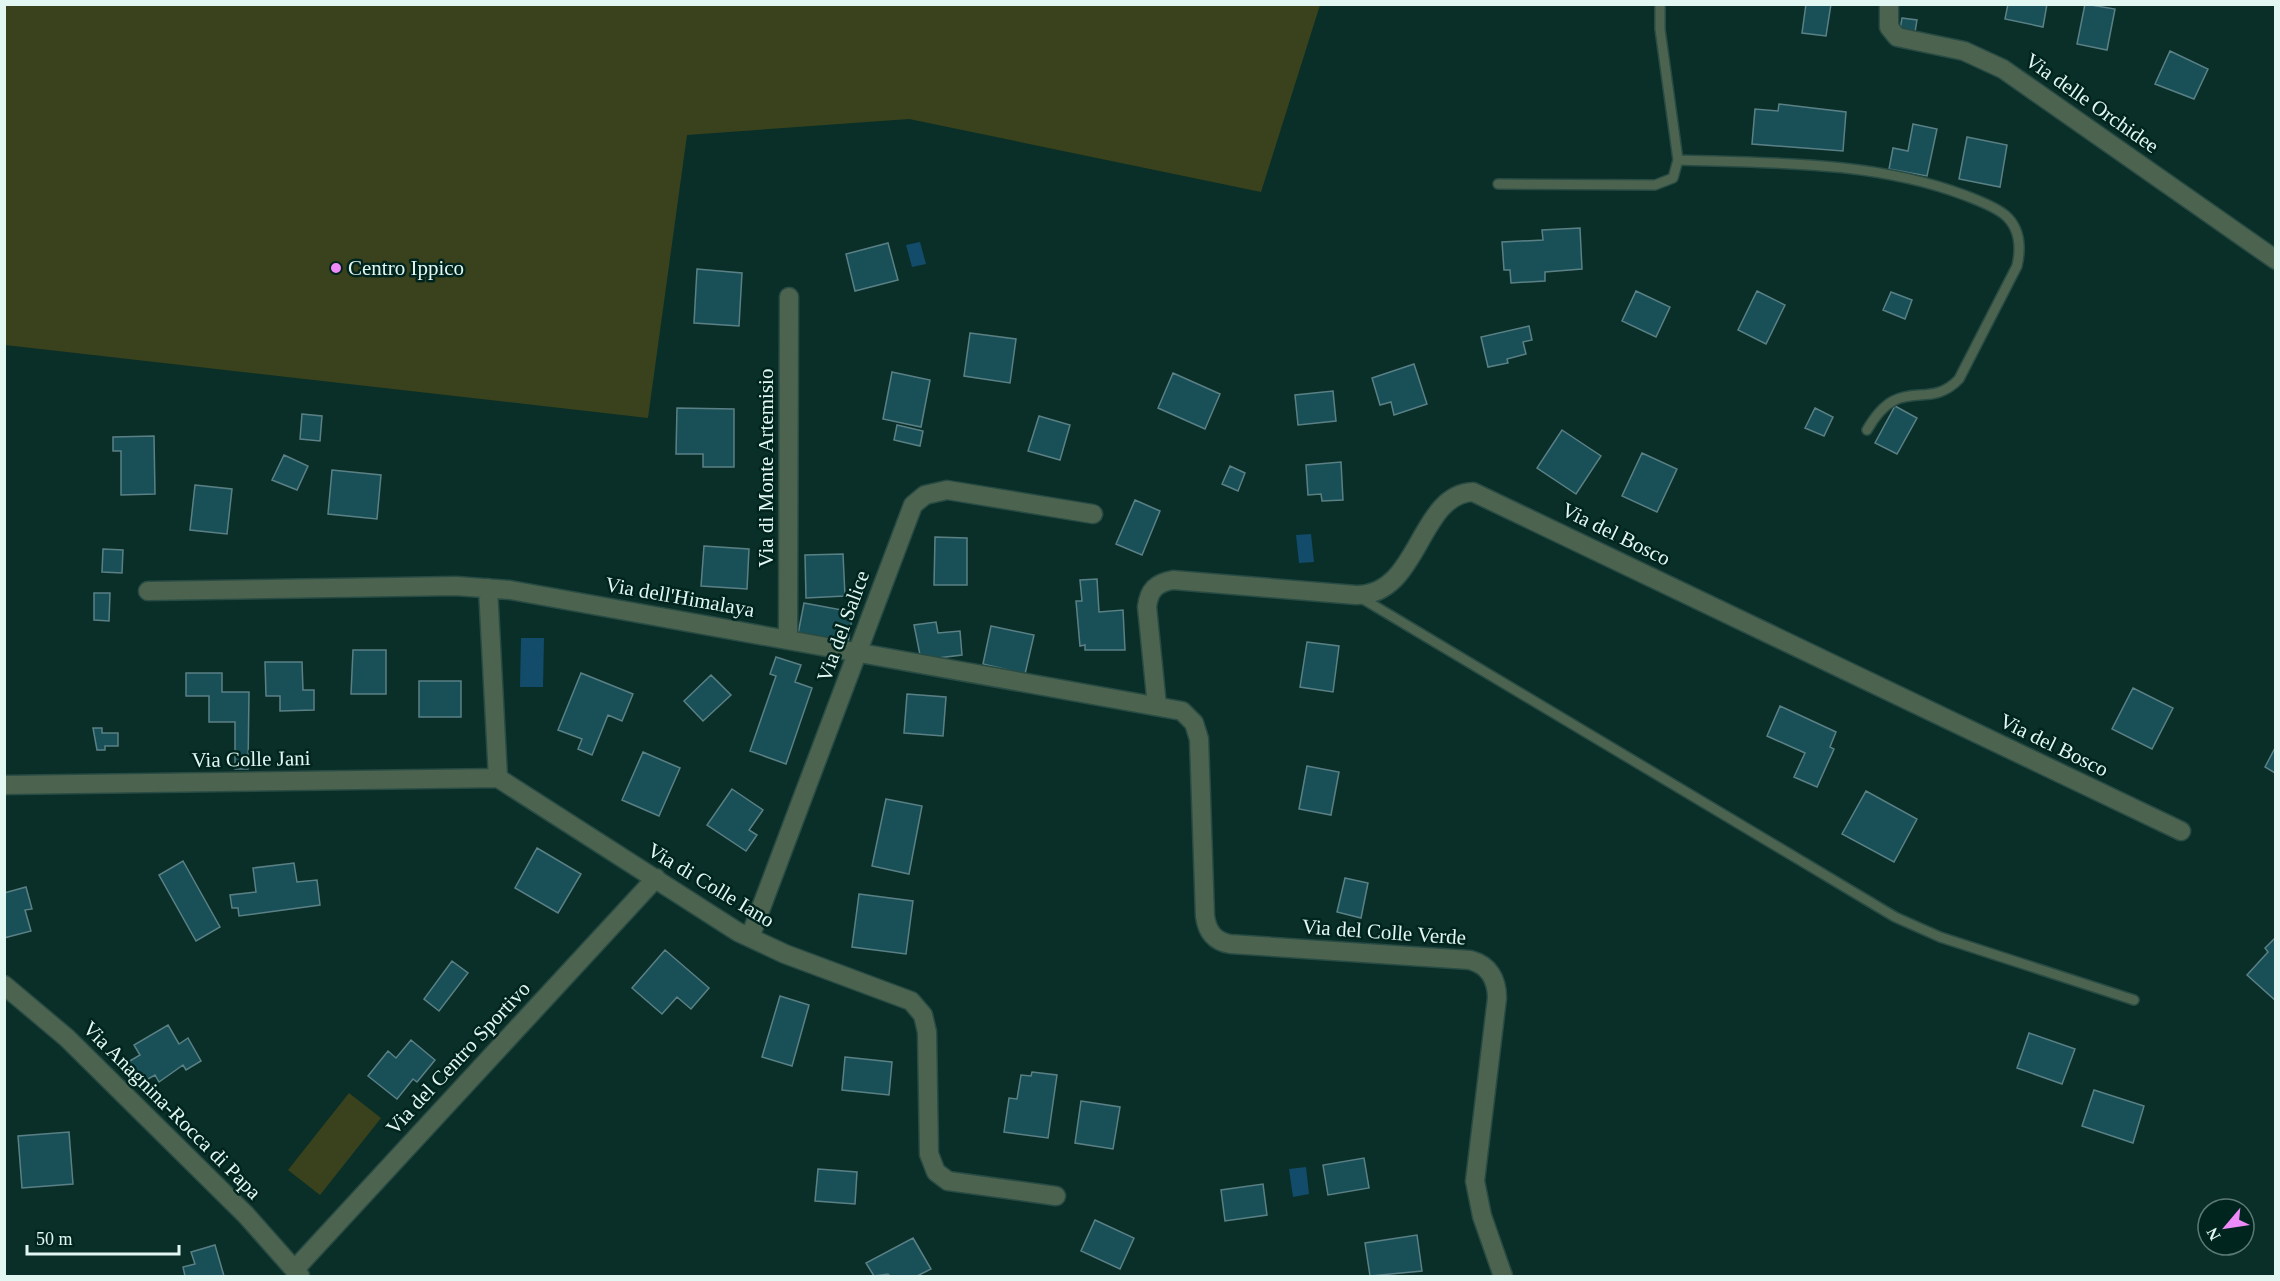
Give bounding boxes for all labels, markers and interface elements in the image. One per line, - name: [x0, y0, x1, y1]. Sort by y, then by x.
- street label: Via delle Orchidee: [2021, 48, 2163, 158]
- place label: Centro Ippico: [348, 256, 464, 280]
- marker: Centro Ippico: [329, 261, 343, 275]
- street label: Via di Monte Artemisio: [754, 369, 778, 567]
- street label: Via del Bosco: [1558, 497, 1674, 571]
- street label: Via del Salice: [812, 567, 874, 685]
- street label: Via dell'Himalaya: [603, 572, 757, 622]
- street label: Via del Bosco: [1996, 708, 2112, 782]
- street label: Via Colle Jani: [191, 746, 311, 772]
- street label: Via di Colle Iano: [643, 838, 779, 932]
- street label: Via del Colle Verde: [1301, 914, 1467, 950]
- street label: Via del Centro Sportivo: [381, 977, 535, 1139]
- street label: Via Anagnina-Rocca di Papa: [78, 1016, 266, 1204]
- north arrow: [2196, 1197, 2256, 1257]
- scale bar: [27, 1218, 178, 1256]
- text: N: [2203, 1224, 2224, 1243]
- text: 50 m: [36, 1229, 73, 1249]

